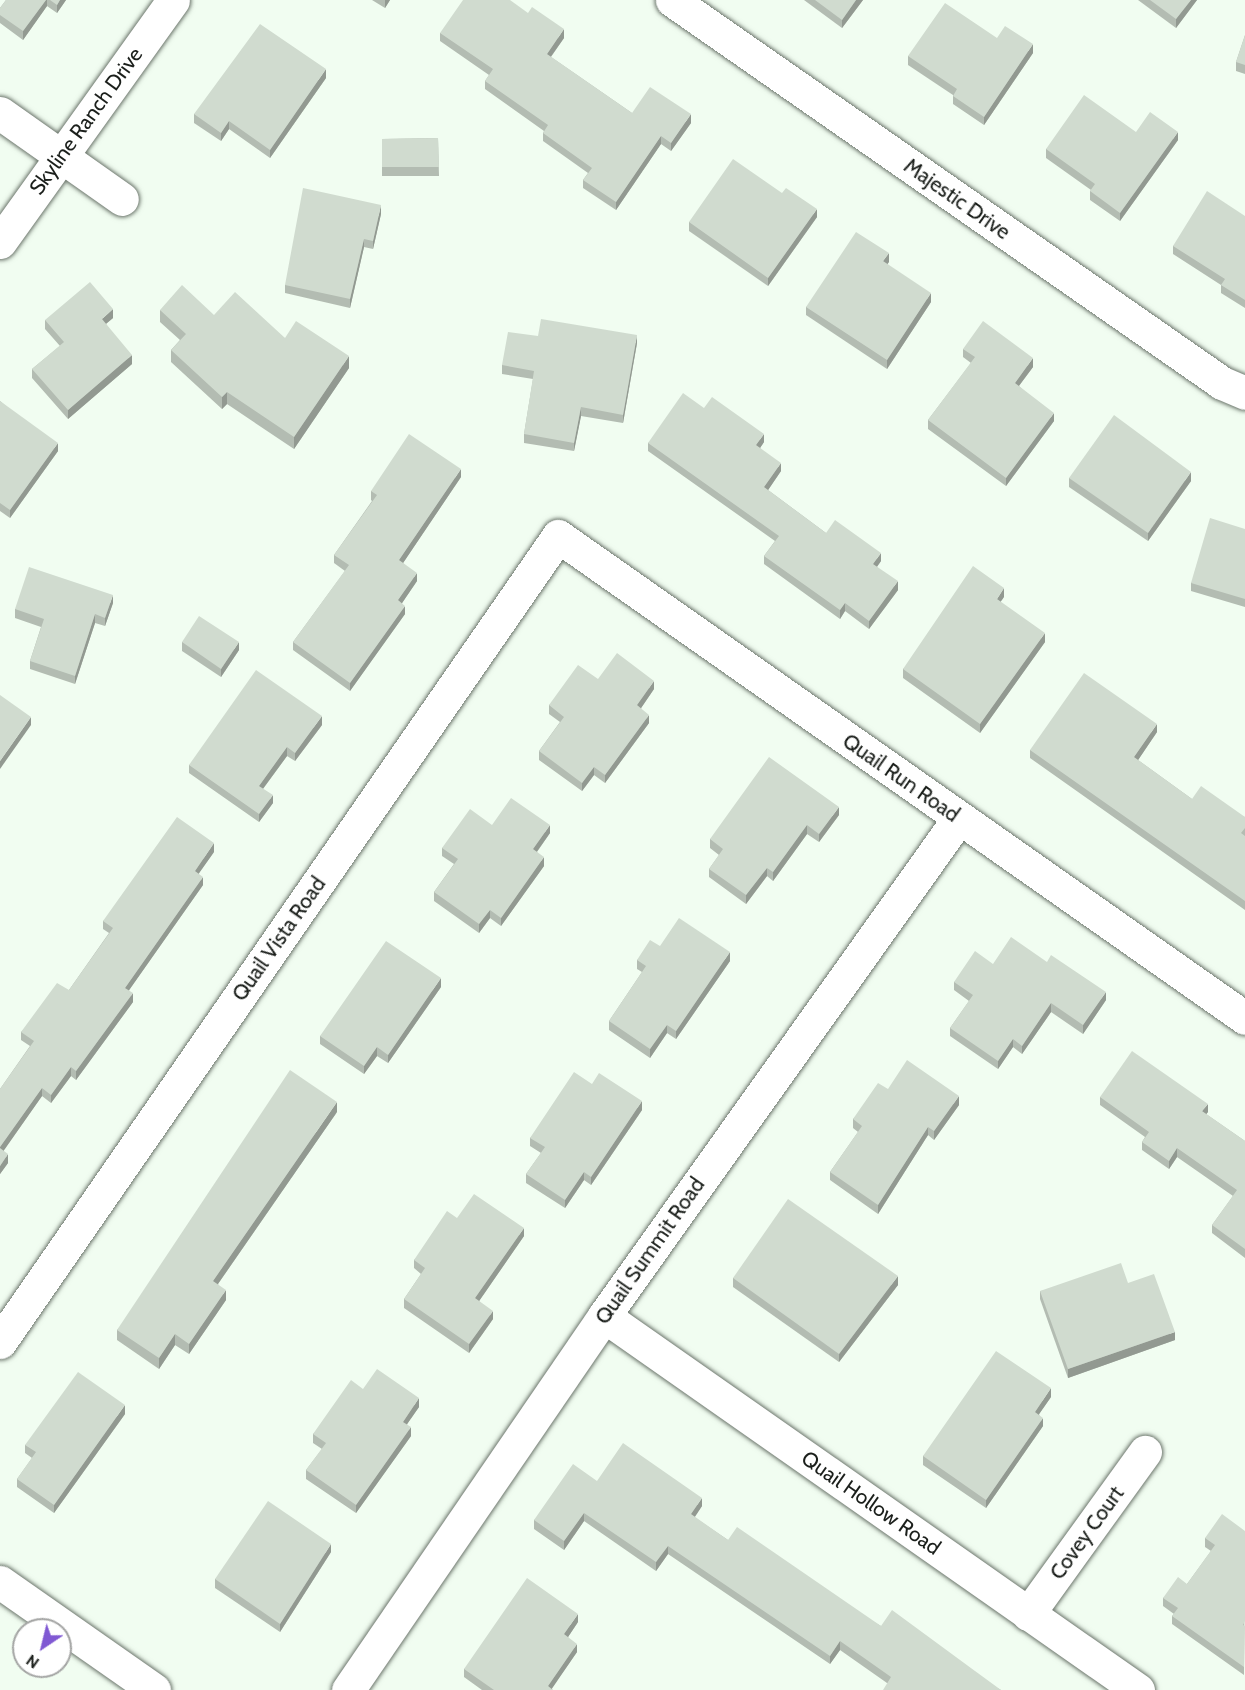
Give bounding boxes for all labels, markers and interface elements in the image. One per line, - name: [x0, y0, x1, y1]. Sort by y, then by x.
- street label: Skyline Ranch Drive: [24, 42, 148, 200]
- street label: Majestic Drive: [899, 153, 1015, 245]
- street label: Quail Run Road: [838, 728, 964, 828]
- street label: Quail Vista Road: [227, 872, 331, 1006]
- street label: Quail Summit Road: [590, 1173, 710, 1329]
- street label: Quail Hollow Road: [797, 1446, 945, 1560]
- street label: Covey Court: [1045, 1481, 1129, 1585]
- north arrow: [12, 1618, 72, 1678]
- text: N: [22, 1650, 43, 1673]

